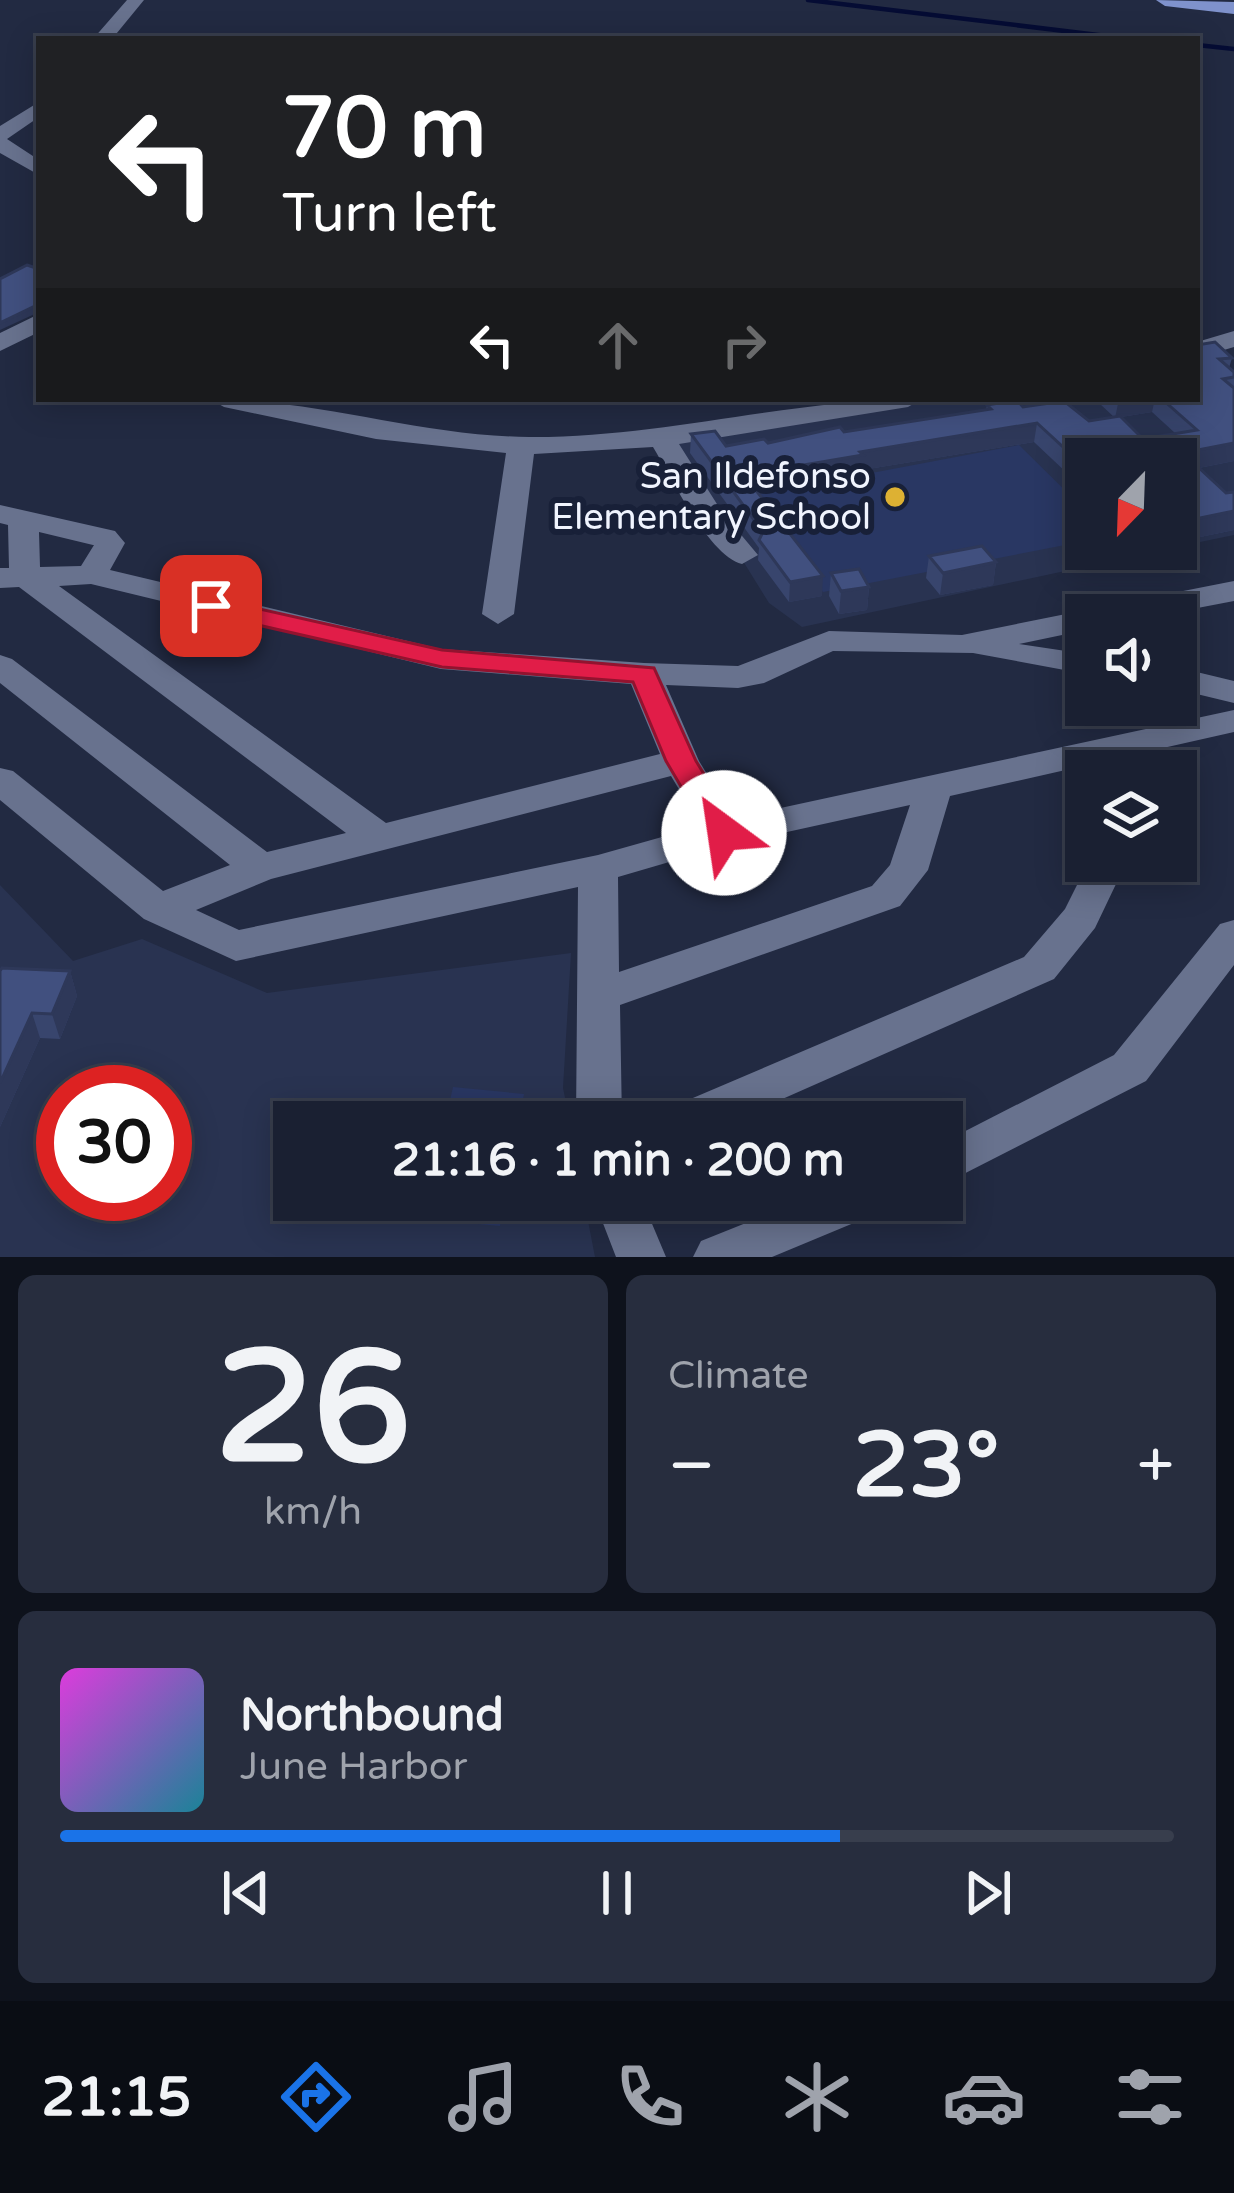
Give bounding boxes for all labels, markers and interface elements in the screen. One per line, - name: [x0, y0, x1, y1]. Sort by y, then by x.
- text: 70 m: [282, 79, 486, 180]
- icon: left: [84, 84, 240, 240]
- text: Turn left: [282, 181, 497, 246]
- icon: left: [459, 312, 525, 378]
- icon: ahead: [585, 312, 651, 378]
- icon: right: [711, 312, 777, 378]
- north arrow: [1065, 438, 1197, 570]
- map controls: [1065, 438, 1197, 882]
- place label: San Ildefonso Elementary School: [551, 455, 871, 539]
- marker: San Ildefonso Elementary School: [882, 484, 908, 510]
- pin: [160, 555, 262, 657]
- icon: arrive: [178, 573, 244, 639]
- button: sound: [1065, 594, 1197, 726]
- button: layers: [1065, 750, 1197, 882]
- position arrow: [661, 770, 787, 896]
- speed limit sign: 30: [36, 1065, 192, 1221]
- text: 21:16 · 1 min · 200 m: [392, 1134, 844, 1188]
- text: 26: [215, 1316, 411, 1504]
- text: Climate: [668, 1352, 808, 1399]
- text: 23°: [852, 1412, 999, 1521]
- text: −: [668, 1426, 715, 1506]
- text: +: [1137, 1426, 1174, 1506]
- text: km/h: [264, 1488, 362, 1535]
- text: Northbound: [240, 1689, 504, 1743]
- text: June Harbor: [240, 1743, 467, 1790]
- icon: previous: [213, 1860, 279, 1926]
- icon: pause: [584, 1860, 650, 1926]
- icon: next: [955, 1860, 1021, 1926]
- icon: directions: [274, 2055, 358, 2139]
- icon: music: [441, 2055, 525, 2139]
- icon: phone: [608, 2055, 692, 2139]
- icon: climate: [775, 2055, 859, 2139]
- icon: car: [942, 2055, 1026, 2139]
- icon: filters: [1108, 2055, 1192, 2139]
- text: 21:15: [41, 2065, 191, 2130]

